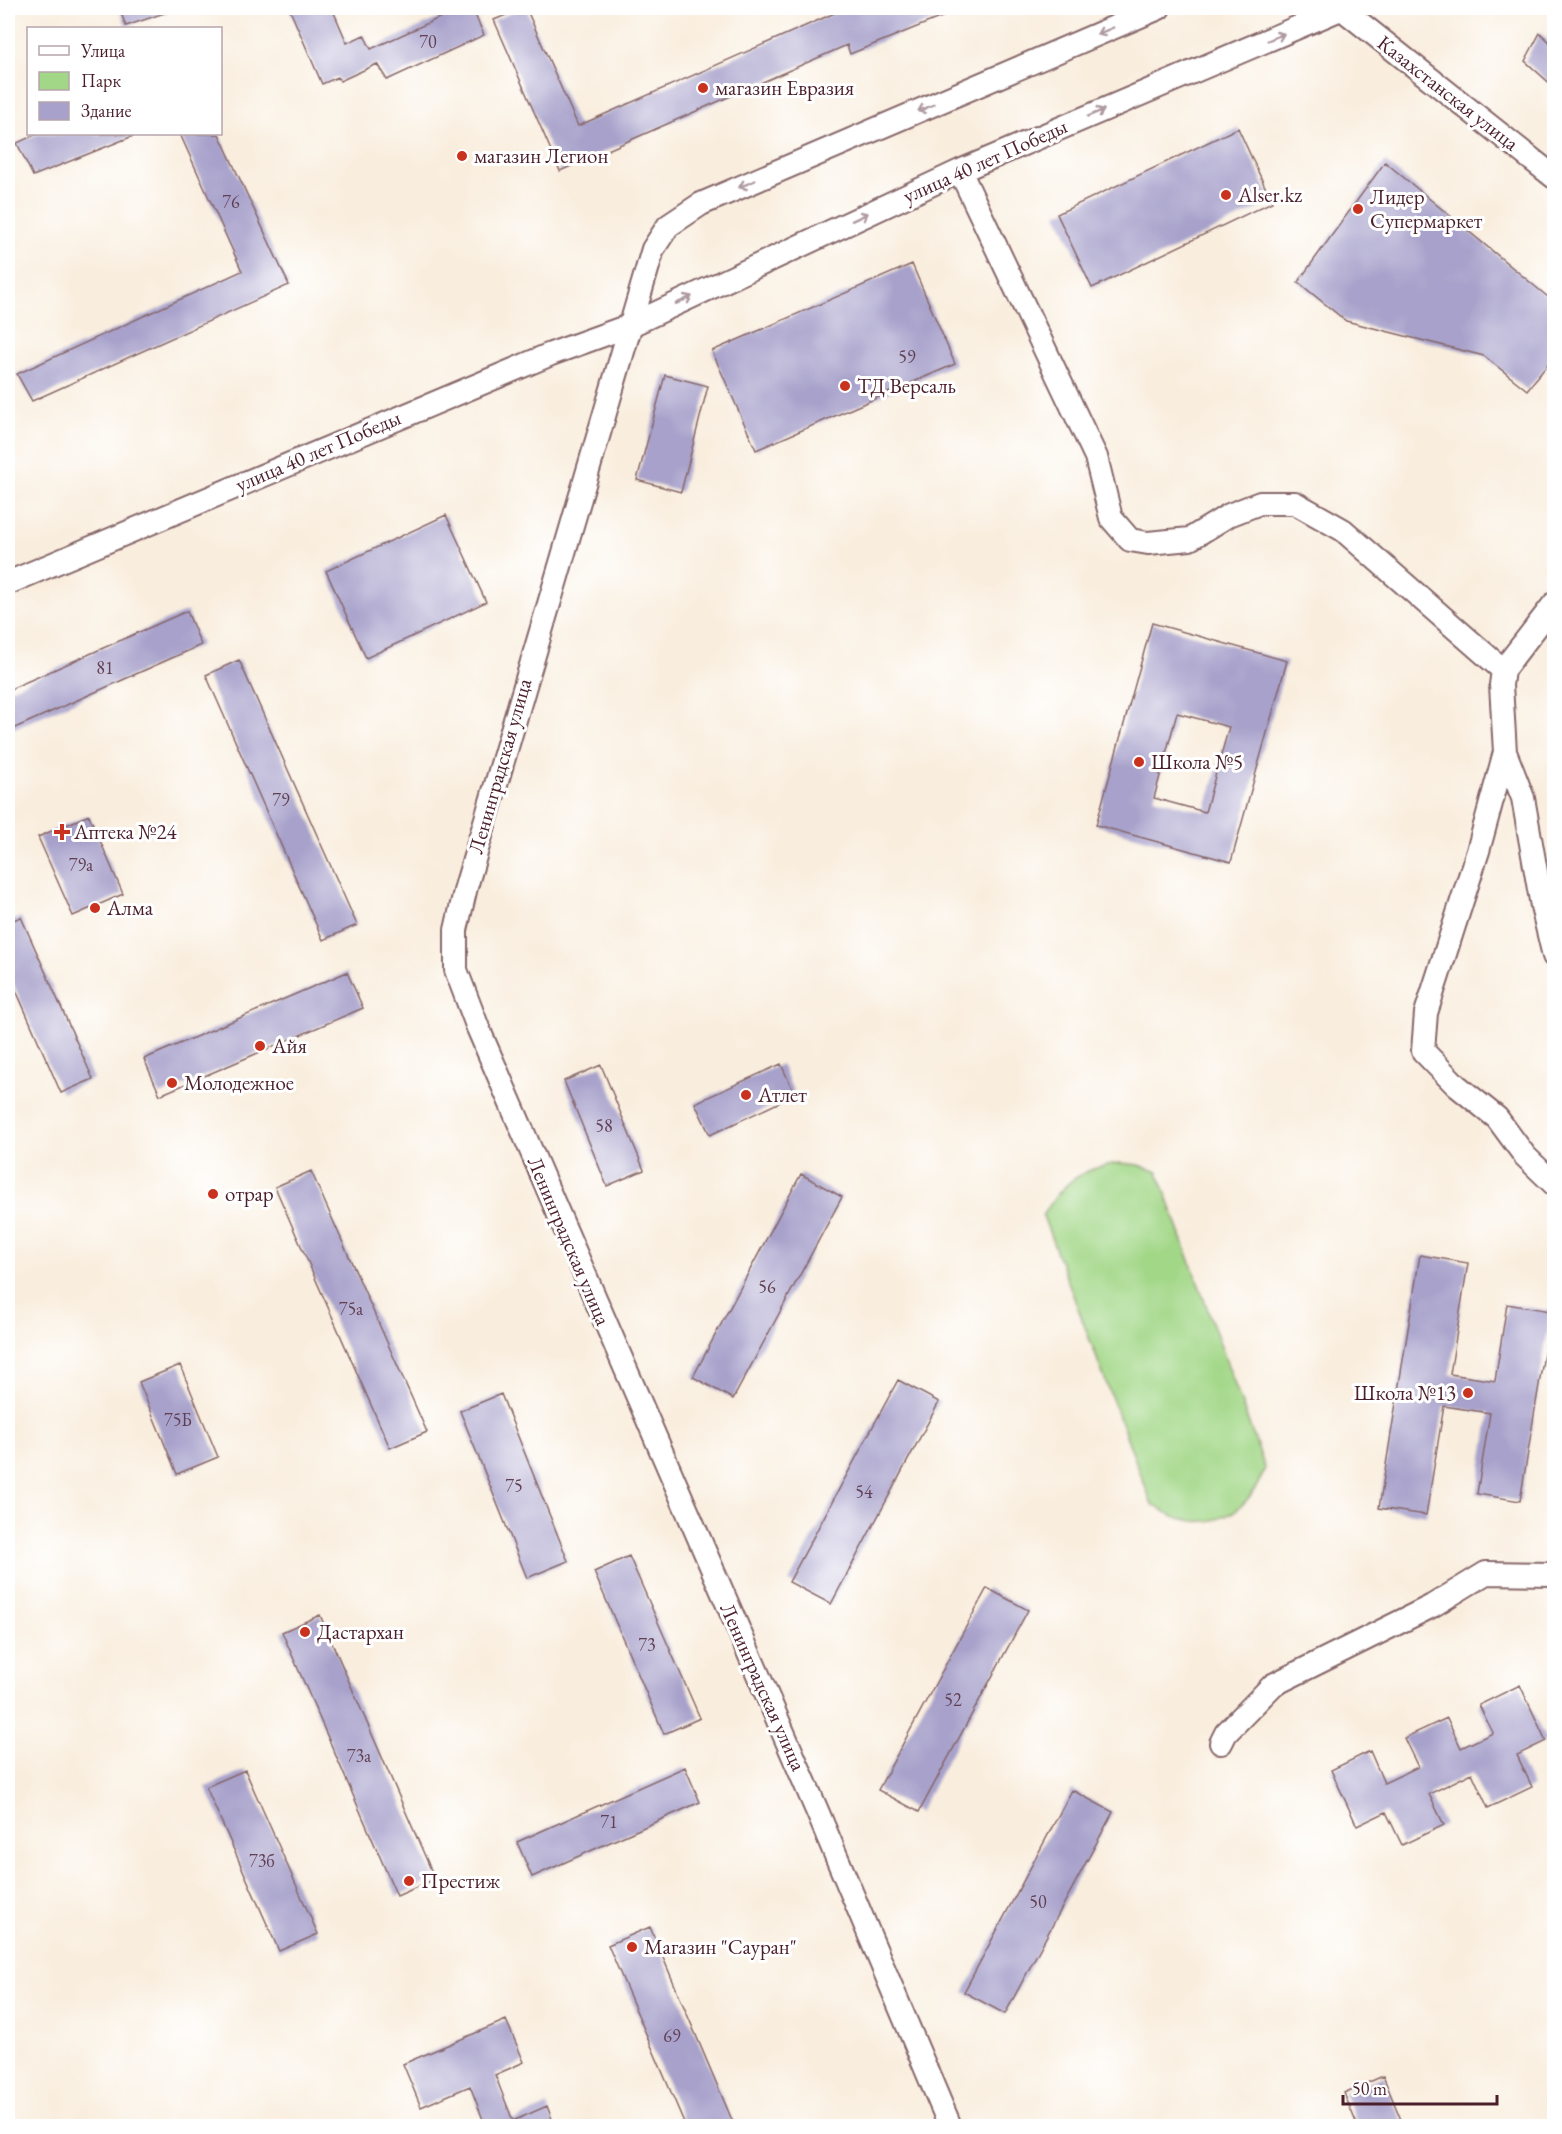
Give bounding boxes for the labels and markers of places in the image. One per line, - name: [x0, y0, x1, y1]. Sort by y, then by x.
- place label: магазин Евразия: [715, 74, 854, 101]
- marker: магазин Евразия: [696, 81, 710, 95]
- place label: магазин Легион: [474, 142, 608, 169]
- marker: магазин Легион: [455, 149, 469, 163]
- place label: Alser.kz: [1237, 181, 1302, 208]
- place label: Лидер Супермаркет: [1370, 183, 1483, 234]
- marker: Alser.kz: [1219, 188, 1233, 202]
- marker: Лидер Супермаркет: [1351, 202, 1365, 216]
- place label: ТД Версаль: [857, 372, 956, 399]
- marker: ТД Версаль: [838, 379, 852, 393]
- place label: Школа №5: [1151, 748, 1243, 775]
- marker: Школа №5: [1132, 755, 1146, 769]
- place label: Аптека №24: [73, 818, 177, 845]
- marker: Аптека №24: [55, 825, 69, 839]
- place label: Алма: [106, 894, 154, 921]
- marker: Алма: [88, 901, 102, 915]
- place label: Айя: [271, 1032, 307, 1059]
- marker: Айя: [253, 1039, 267, 1053]
- place label: Молодежное: [184, 1069, 294, 1096]
- marker: Молодежное: [165, 1076, 179, 1090]
- place label: Атлет: [757, 1081, 807, 1108]
- marker: Атлет: [739, 1088, 753, 1102]
- place label: отрар: [225, 1180, 274, 1207]
- marker: отрар: [206, 1187, 220, 1201]
- place label: Школа №13: [1354, 1379, 1456, 1406]
- marker: Школа №13: [1461, 1386, 1475, 1400]
- place label: Дастархан: [317, 1618, 404, 1645]
- marker: Дастархан: [298, 1625, 312, 1639]
- place label: Престиж: [421, 1867, 501, 1894]
- marker: Престиж: [402, 1874, 416, 1888]
- place label: Магазин "Сауран": [644, 1933, 797, 1960]
- marker: Магазин "Сауран": [625, 1940, 639, 1954]

